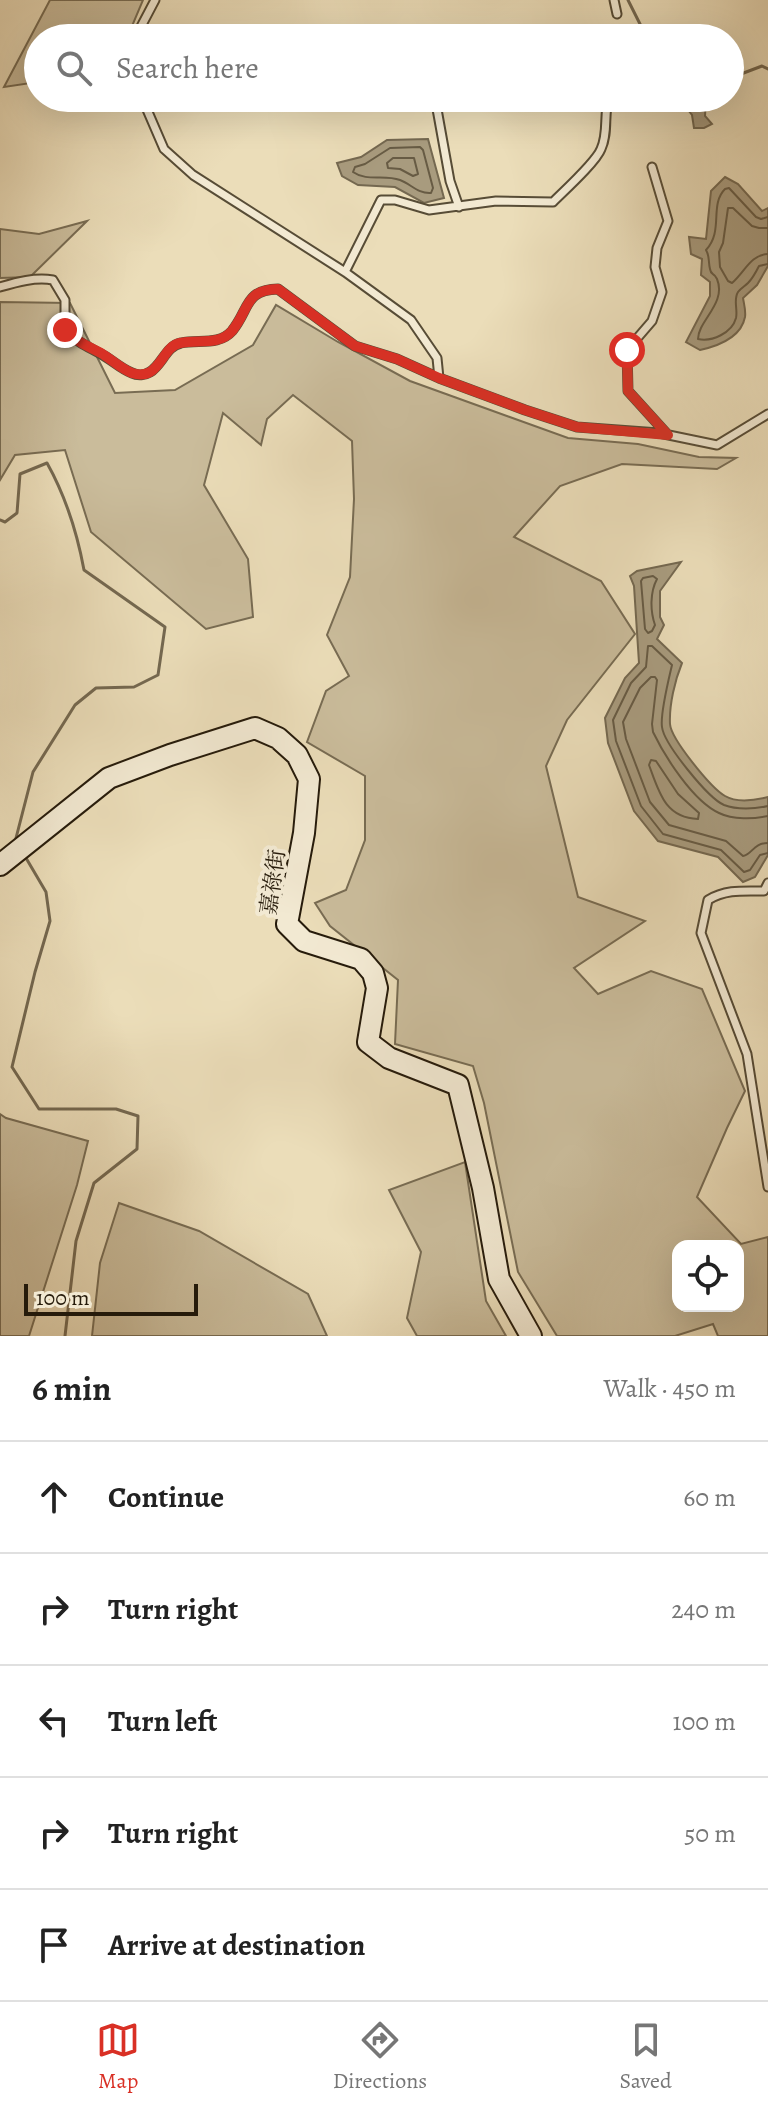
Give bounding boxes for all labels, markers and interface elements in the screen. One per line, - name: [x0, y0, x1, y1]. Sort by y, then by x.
- search box: [24, 24, 744, 112]
- icon: search: [52, 46, 96, 90]
- text: Search here: [116, 48, 259, 88]
- route end: [47, 312, 83, 348]
- route start: [609, 332, 645, 368]
- street label: 嘉祿街: [254, 847, 292, 917]
- map controls: [672, 1240, 744, 1312]
- button: locate: [672, 1240, 744, 1312]
- scale bar: [24, 1280, 198, 1316]
- text: 100 m: [36, 1283, 90, 1313]
- text: 6 min: [32, 1365, 111, 1412]
- text: Walk · 450 m: [603, 1371, 736, 1406]
- icon: ahead: [32, 1475, 76, 1519]
- text: Continue: [108, 1477, 224, 1517]
- text: 60 m: [683, 1480, 736, 1515]
- icon: right: [32, 1587, 76, 1631]
- text: Turn right: [108, 1589, 238, 1629]
- text: 240 m: [671, 1592, 736, 1627]
- icon: left: [32, 1699, 76, 1743]
- text: Turn left: [108, 1701, 217, 1741]
- text: 100 m: [673, 1704, 736, 1739]
- icon: right: [32, 1811, 76, 1855]
- text: Turn right: [108, 1813, 238, 1853]
- text: 50 m: [684, 1816, 736, 1851]
- icon: arrive: [32, 1923, 76, 1967]
- text: Arrive at destination: [108, 1925, 365, 1965]
- tab: Map: [96, 2018, 140, 2096]
- tab: Directions: [333, 2018, 427, 2096]
- tab: Saved: [620, 2018, 672, 2096]

